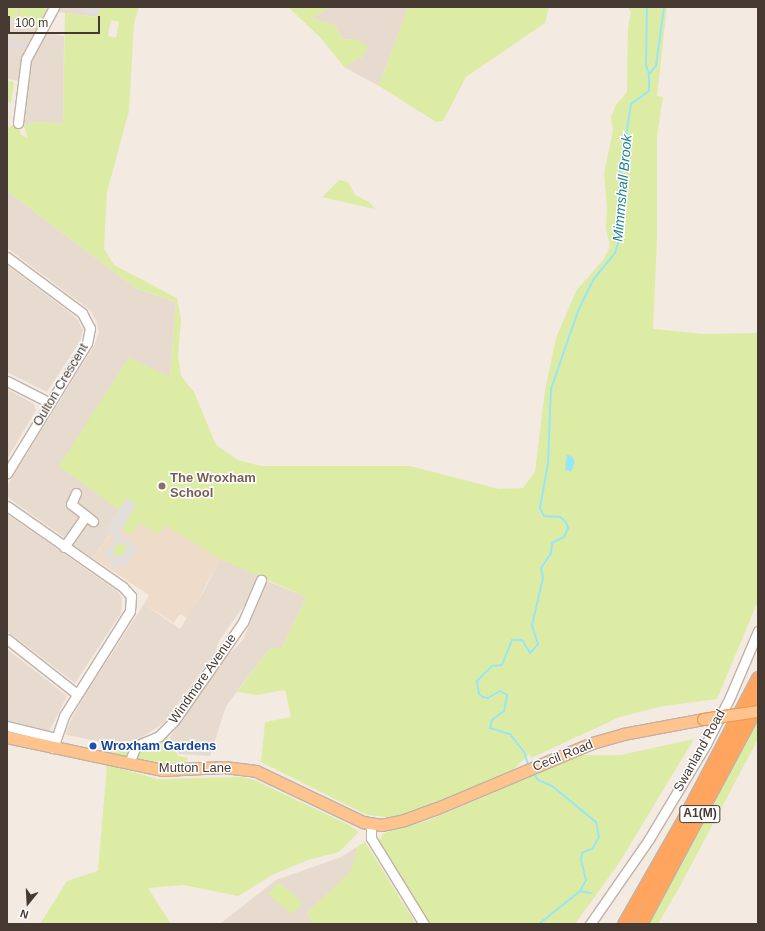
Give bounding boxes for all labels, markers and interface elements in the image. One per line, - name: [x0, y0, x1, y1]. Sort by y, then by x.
- scale bar: [10, 8, 102, 34]
- text: 100 m: [15, 16, 48, 30]
- water label: Mimmshall Brook: [609, 134, 635, 242]
- street label: Oulton Crescent: [30, 341, 92, 429]
- place label: The Wroxham School: [170, 471, 256, 502]
- marker: The Wroxham School: [157, 481, 167, 491]
- street label: Windmore Avenue: [166, 631, 240, 727]
- street label: Swanland Road: [671, 707, 729, 795]
- street label: Cecil Road: [531, 737, 595, 775]
- place label: Wroxham Gardens: [101, 738, 216, 754]
- marker: Wroxham Gardens: [88, 741, 98, 751]
- street label: Mutton Lane: [159, 760, 231, 776]
- road number: A1(M): [679, 804, 721, 824]
- north arrow: [8, 883, 48, 923]
- text: N: [19, 907, 30, 921]

